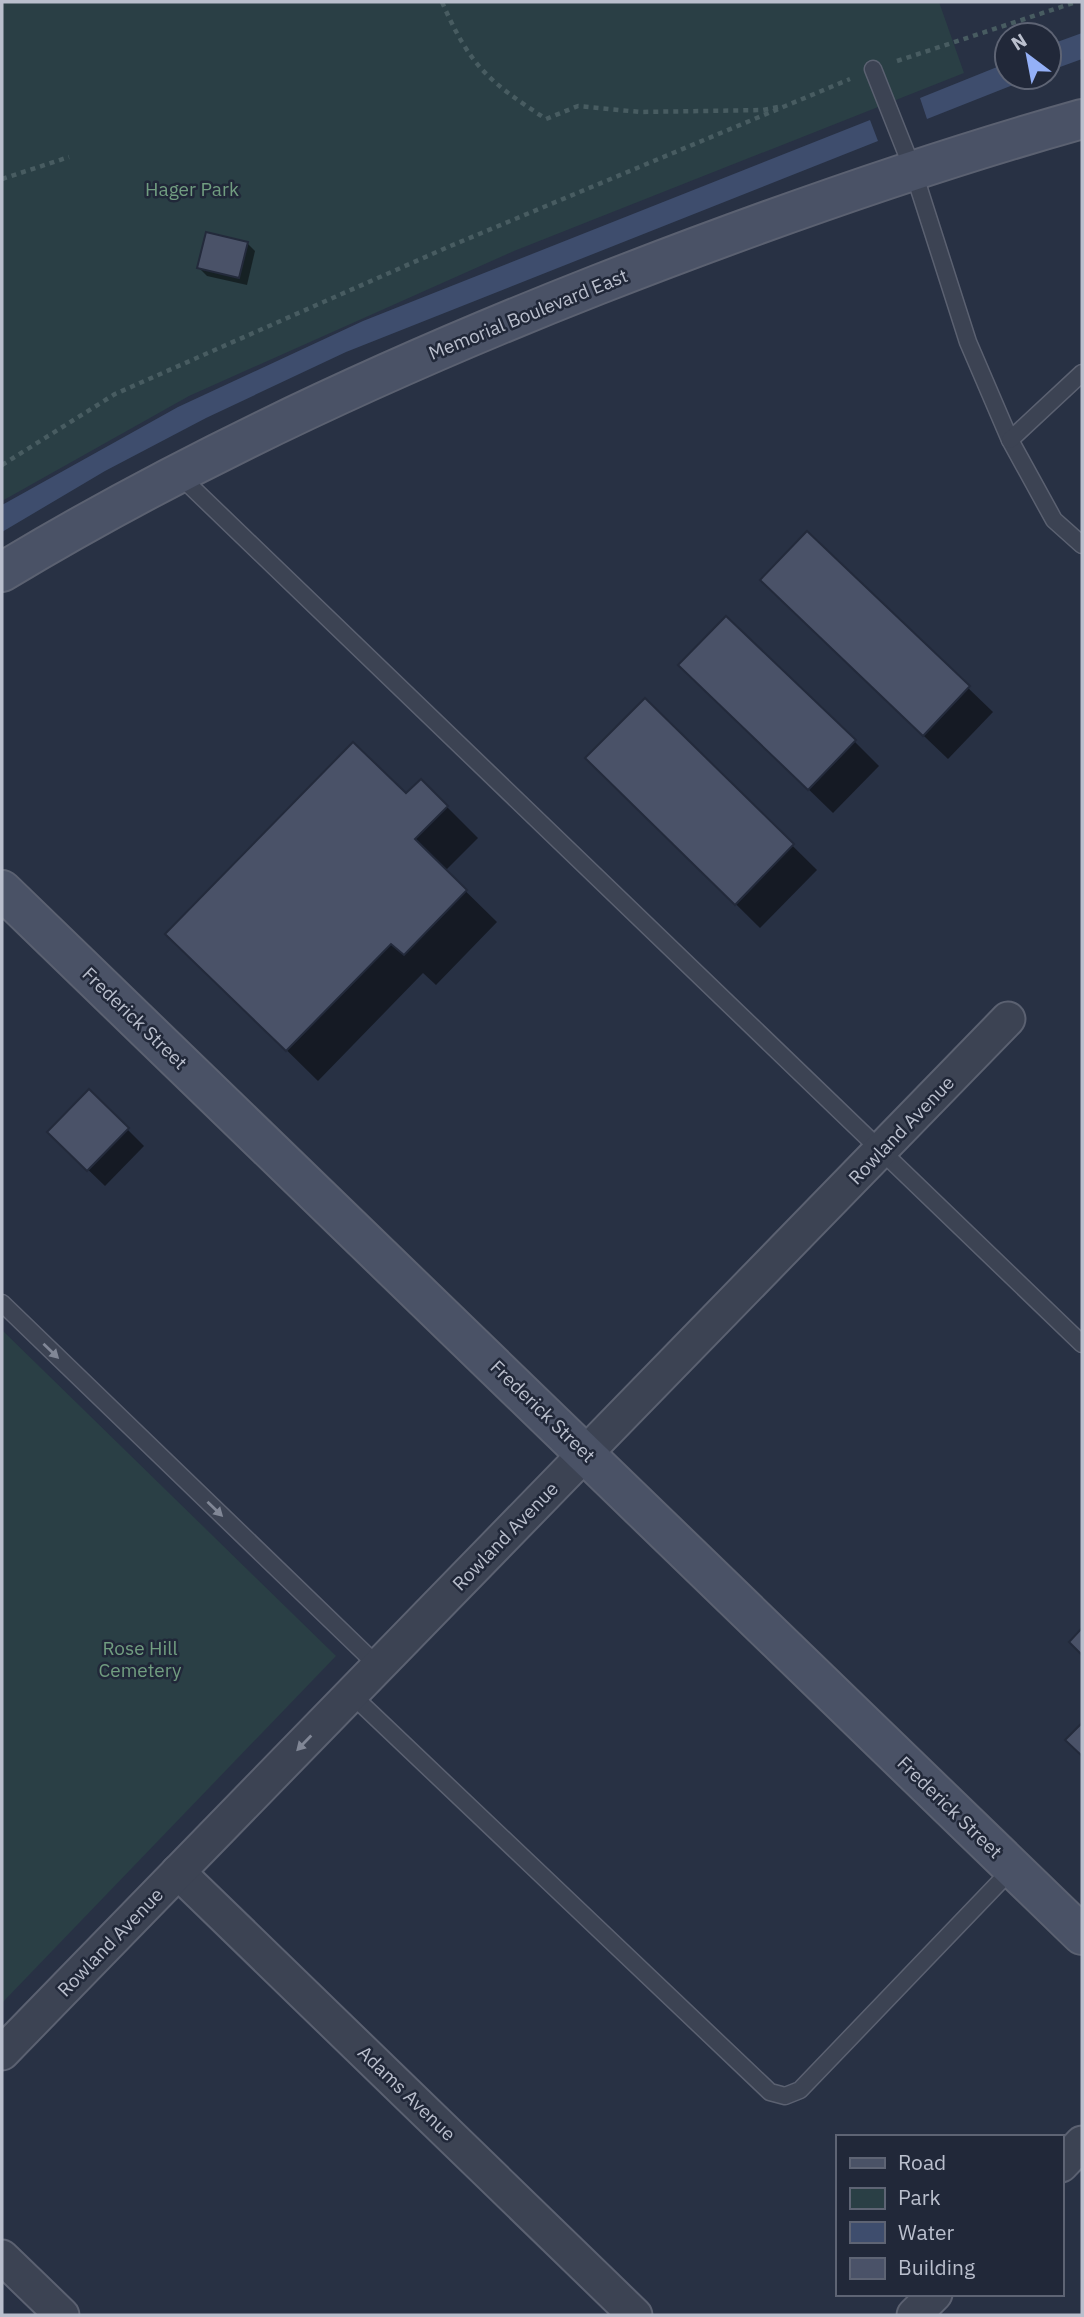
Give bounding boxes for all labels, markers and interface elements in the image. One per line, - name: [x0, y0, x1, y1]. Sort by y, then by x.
- north arrow: [993, 21, 1063, 91]
- text: N: [1007, 28, 1031, 55]
- park label: Hager Park: [145, 177, 239, 201]
- street label: Memorial Boulevard East: [425, 263, 631, 365]
- street label: Frederick Street: [77, 962, 193, 1074]
- street label: Rowland Avenue: [843, 1071, 959, 1189]
- one-way arrow: [42, 1342, 59, 1358]
- street label: Frederick Street: [485, 1355, 601, 1467]
- street label: Rowland Avenue: [447, 1477, 563, 1595]
- one-way arrow: [206, 1500, 223, 1517]
- park label: Rose Hill Cemetery: [99, 1636, 182, 1682]
- one-way arrow: [295, 1734, 312, 1751]
- street label: Frederick Street: [892, 1751, 1008, 1863]
- street label: Rowland Avenue: [52, 1883, 168, 2001]
- street label: Adams Avenue: [353, 2040, 461, 2146]
- legend: [836, 2135, 1063, 2296]
- text: Road: [898, 2148, 946, 2176]
- text: Park: [898, 2183, 941, 2211]
- text: Water: [898, 2218, 955, 2246]
- text: Building: [898, 2253, 975, 2281]

